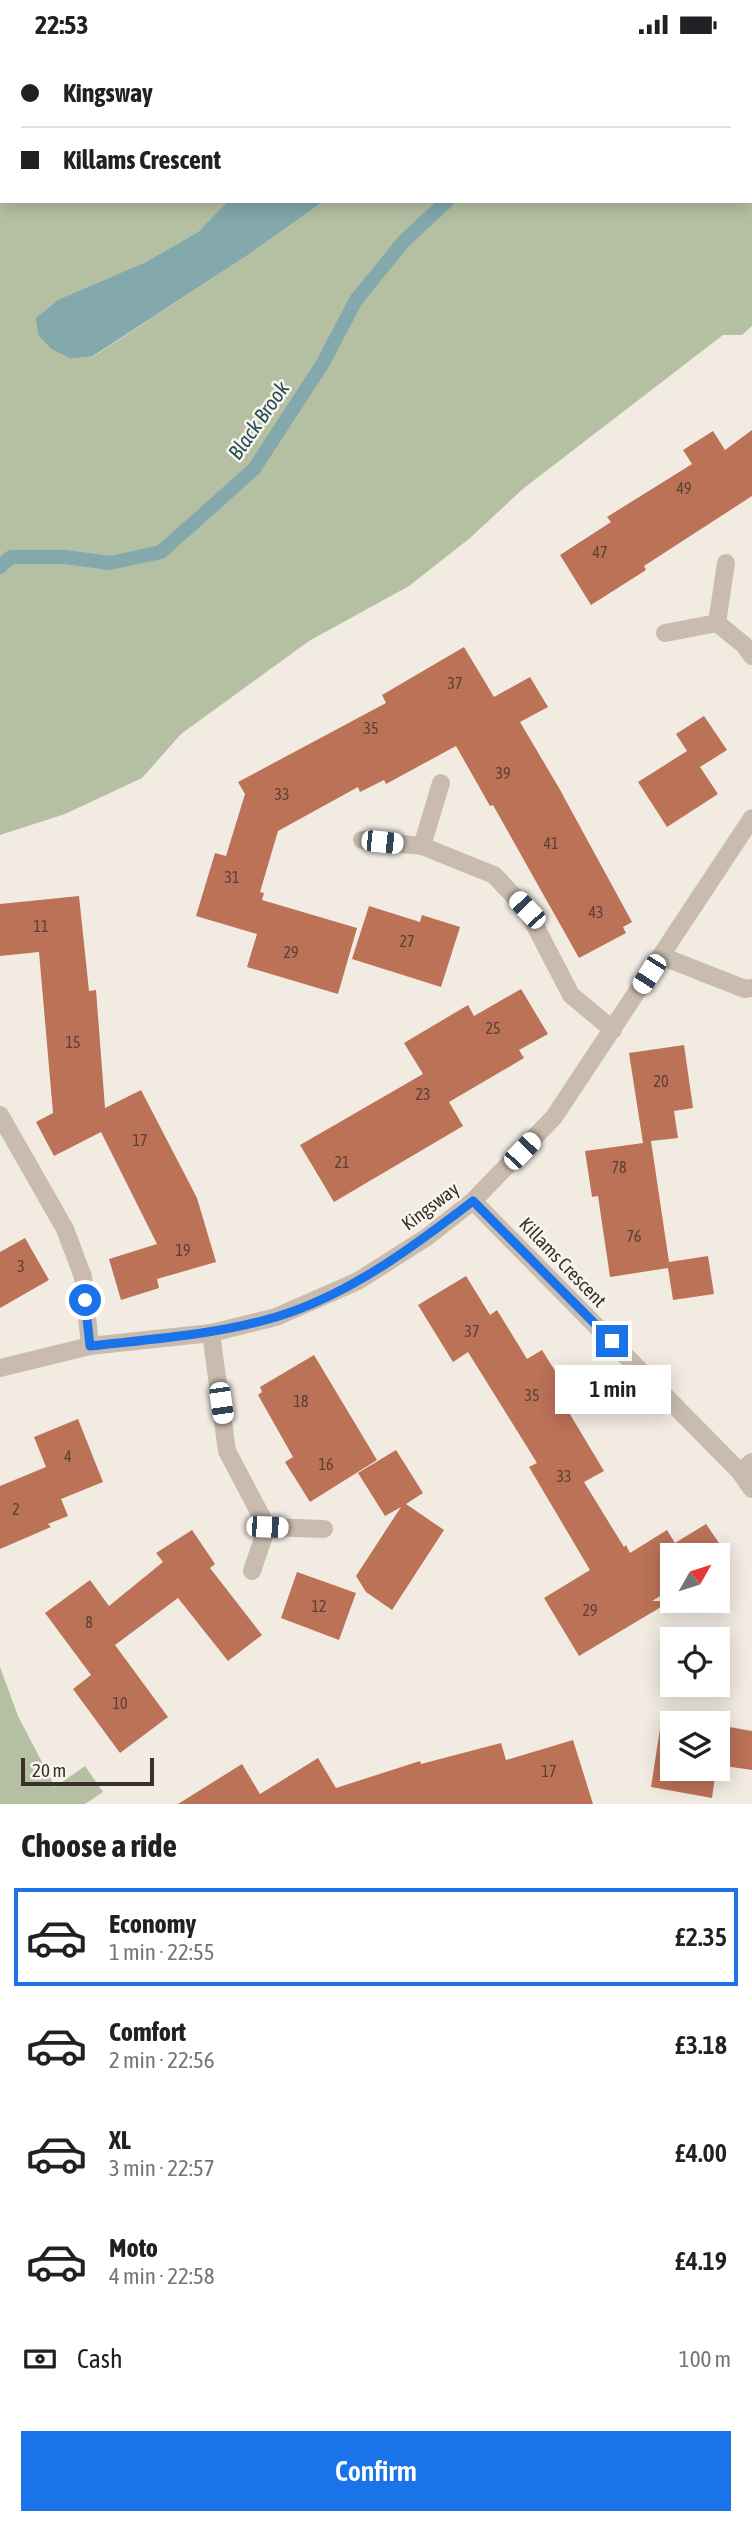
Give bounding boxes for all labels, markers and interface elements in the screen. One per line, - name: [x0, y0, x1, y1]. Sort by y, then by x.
- text: 22:53: [35, 10, 89, 40]
- text: Kingsway: [63, 78, 153, 108]
- text: Killams Crescent: [63, 145, 221, 175]
- water label: Black Brook: [223, 376, 294, 463]
- house number: 49: [676, 479, 692, 497]
- house number: 47: [592, 543, 608, 561]
- house number: 37: [447, 674, 463, 692]
- house number: 35: [363, 719, 379, 737]
- house number: 39: [495, 764, 511, 782]
- house number: 33: [274, 785, 290, 803]
- car: [361, 829, 404, 855]
- house number: 41: [543, 834, 559, 852]
- house number: 31: [224, 868, 240, 886]
- car: [505, 887, 550, 933]
- house number: 43: [588, 903, 604, 921]
- house number: 11: [33, 917, 49, 935]
- house number: 27: [399, 932, 415, 950]
- house number: 29: [283, 943, 299, 961]
- car: [629, 951, 670, 997]
- house number: 25: [485, 1019, 501, 1037]
- house number: 15: [65, 1033, 81, 1051]
- house number: 20: [653, 1072, 669, 1090]
- house number: 23: [415, 1085, 431, 1103]
- car: [500, 1129, 545, 1173]
- house number: 17: [132, 1131, 148, 1149]
- house number: 21: [334, 1153, 350, 1171]
- house number: 78: [611, 1158, 627, 1176]
- street label: Kingsway: [397, 1177, 463, 1235]
- street label: Killams Crescent: [515, 1213, 611, 1311]
- house number: 76: [626, 1227, 642, 1245]
- house number: 19: [175, 1241, 191, 1259]
- house number: 3: [17, 1257, 25, 1275]
- route start: [69, 1284, 101, 1316]
- house number: 37: [464, 1322, 480, 1340]
- route end: [596, 1325, 628, 1357]
- callout: 1 min: [554, 1365, 670, 1415]
- text: 1 min: [590, 1376, 636, 1402]
- car: [208, 1381, 235, 1425]
- house number: 35: [524, 1386, 540, 1404]
- house number: 18: [293, 1392, 309, 1410]
- house number: 4: [64, 1447, 72, 1465]
- house number: 16: [318, 1455, 334, 1473]
- house number: 33: [556, 1467, 572, 1485]
- house number: 2: [12, 1500, 20, 1518]
- car: [246, 1516, 289, 1538]
- north arrow: [660, 1543, 730, 1613]
- map controls: [660, 1543, 730, 1781]
- house number: 12: [311, 1597, 327, 1615]
- house number: 29: [582, 1601, 598, 1619]
- house number: 8: [85, 1613, 93, 1631]
- button: locate: [660, 1627, 730, 1697]
- house number: 10: [112, 1694, 128, 1712]
- button: layers: [660, 1711, 730, 1781]
- scale bar: [21, 1755, 154, 1787]
- text: 20 m: [32, 1759, 66, 1781]
- house number: 17: [541, 1762, 557, 1780]
- text: Choose a ride: [21, 1827, 177, 1864]
- icon: car: [25, 1906, 88, 1969]
- text: Economy: [109, 1909, 196, 1939]
- text: £2.35: [675, 1922, 727, 1952]
- text: 1 min · 22:55: [109, 1939, 215, 1965]
- icon: car: [25, 2014, 88, 2077]
- text: Comfort: [109, 2017, 186, 2047]
- text: £3.18: [675, 2030, 727, 2060]
- text: 2 min · 22:56: [109, 2047, 215, 2073]
- icon: car: [25, 2122, 88, 2185]
- text: XL: [109, 2125, 131, 2155]
- text: £4.00: [675, 2138, 727, 2168]
- text: 3 min · 22:57: [109, 2155, 215, 2181]
- icon: car: [25, 2230, 88, 2293]
- text: Moto: [109, 2233, 158, 2263]
- text: £4.19: [675, 2246, 727, 2276]
- text: 4 min · 22:58: [109, 2263, 215, 2289]
- icon: cash: [21, 2340, 59, 2378]
- text: Cash: [77, 2344, 123, 2374]
- text: 100 m: [679, 2346, 731, 2372]
- button: Confirm: [21, 2431, 731, 2511]

